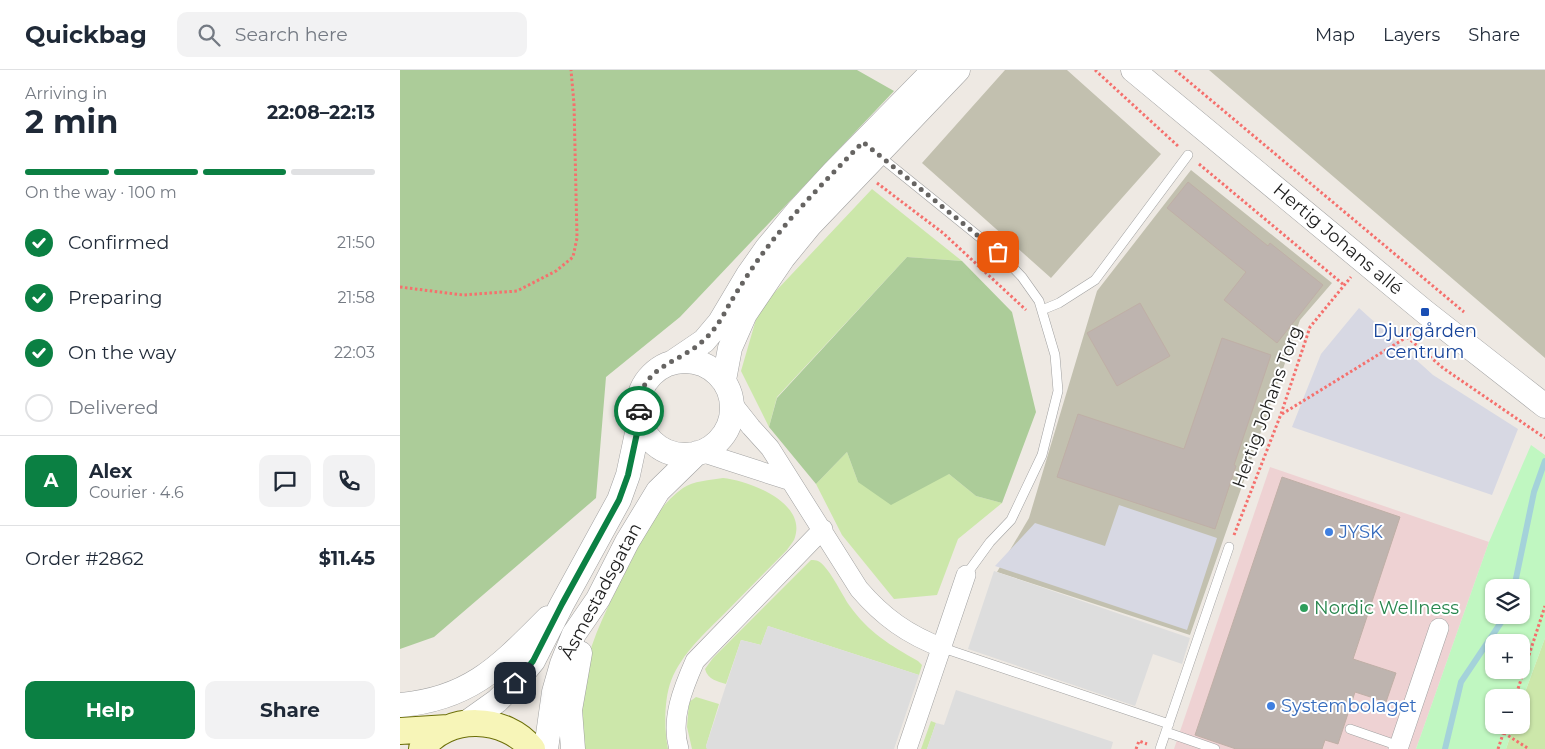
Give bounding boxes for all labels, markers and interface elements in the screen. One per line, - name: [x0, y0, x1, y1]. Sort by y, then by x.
- search box: [177, 12, 527, 57]
- text: Quickbag: [25, 20, 147, 49]
- icon: search: [195, 21, 223, 49]
- text: Search here: [235, 23, 348, 46]
- text: Map: [1315, 24, 1355, 46]
- text: Layers: [1383, 24, 1440, 46]
- text: Share: [1468, 24, 1520, 46]
- text: Arriving in: [25, 84, 107, 103]
- text: 22:08–22:13: [267, 101, 375, 124]
- text: 2 min: [25, 102, 118, 141]
- street label: Hertig Johans allé: [1269, 178, 1407, 300]
- text: On the way · 100 m: [25, 183, 177, 202]
- icon: check: [25, 229, 53, 257]
- text: Confirmed: [68, 231, 169, 254]
- pin: [977, 231, 1019, 273]
- text: 21:50: [337, 233, 375, 252]
- icon: bag: [984, 238, 1012, 266]
- icon: check: [25, 284, 53, 312]
- text: Preparing: [68, 286, 163, 309]
- text: 21:58: [337, 288, 375, 307]
- marker: Djurgården centrum: [1419, 306, 1431, 318]
- place label: Djurgården centrum: [1373, 320, 1477, 363]
- street label: Hertig Johans Torg: [1227, 323, 1307, 491]
- icon: check: [25, 339, 53, 367]
- text: On the way: [68, 341, 176, 364]
- text: 22:03: [334, 343, 375, 362]
- courier: [614, 386, 664, 436]
- text: Delivered: [68, 396, 159, 419]
- icon: car: [625, 397, 653, 425]
- button: chat: [259, 455, 311, 507]
- button: phone: [323, 455, 375, 507]
- text: Alex: [89, 460, 132, 483]
- text: A: [44, 469, 58, 492]
- text: Courier · 4.6: [89, 483, 184, 502]
- street label: Åsmestadsgatan: [555, 518, 646, 663]
- place label: JYSK: [1338, 521, 1383, 543]
- marker: JYSK: [1323, 526, 1335, 538]
- text: Order #2862: [25, 547, 144, 570]
- text: $11.45: [319, 547, 375, 570]
- map controls: [1485, 579, 1530, 734]
- button: layers: [1485, 579, 1530, 624]
- place label: Nordic Wellness: [1314, 597, 1459, 619]
- marker: Nordic Wellness: [1298, 602, 1310, 614]
- button: +: [1485, 634, 1530, 679]
- pin: [494, 662, 536, 704]
- icon: home: [501, 669, 529, 697]
- button: Help: [25, 681, 195, 739]
- button: Share: [205, 681, 375, 739]
- button: −: [1485, 689, 1530, 734]
- place label: Systembolaget: [1281, 695, 1417, 717]
- marker: Systembolaget: [1265, 700, 1277, 712]

